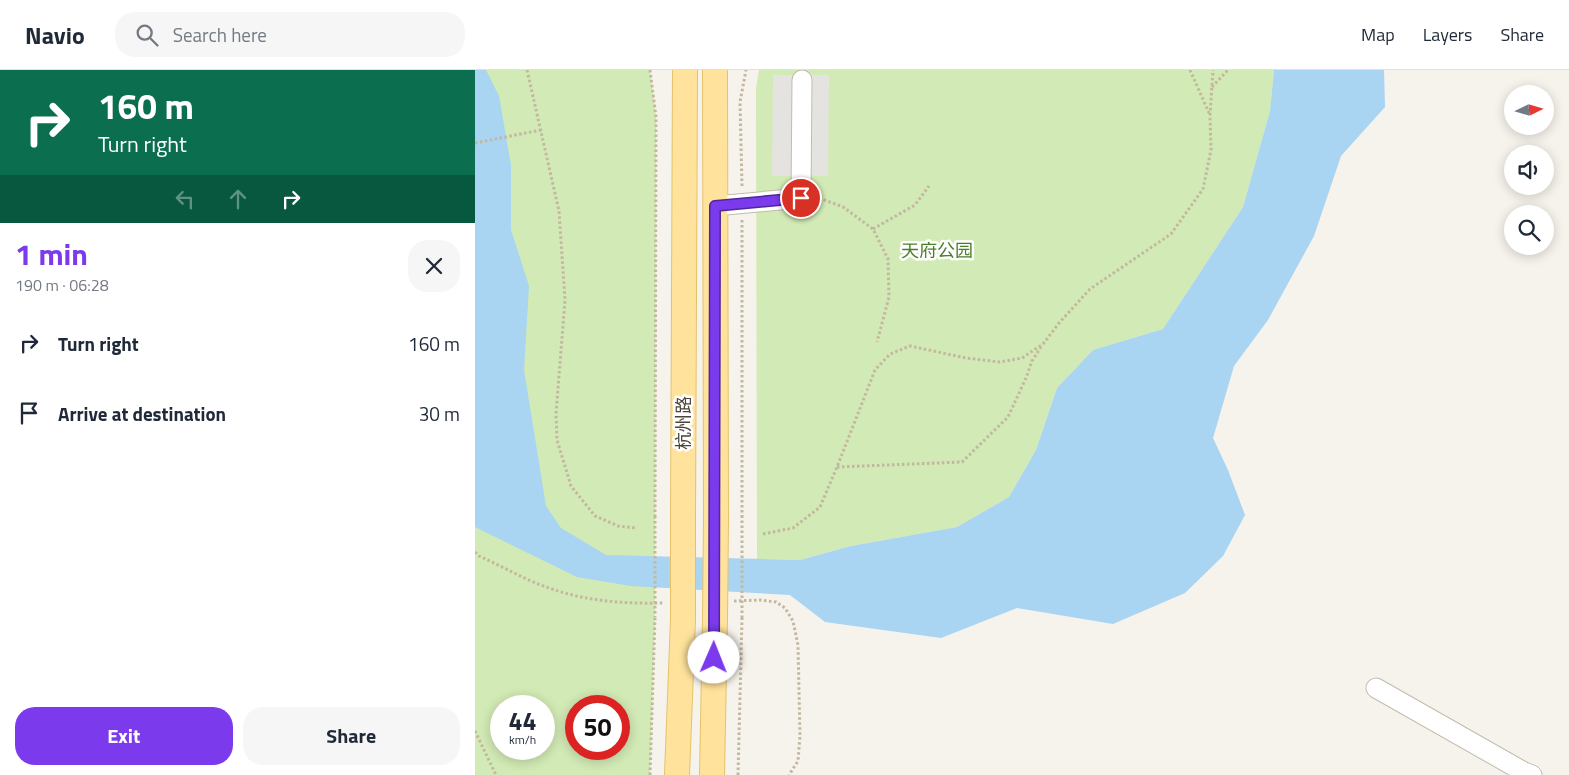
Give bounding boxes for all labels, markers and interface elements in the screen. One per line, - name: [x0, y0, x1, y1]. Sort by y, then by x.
- search box: [115, 12, 465, 57]
- text: Navio: [25, 17, 85, 53]
- text: Search here: [173, 20, 267, 49]
- icon: search: [133, 21, 161, 49]
- text: Map: [1361, 21, 1395, 48]
- text: Layers: [1423, 21, 1472, 48]
- text: Share: [1500, 21, 1544, 48]
- text: 160 m: [98, 79, 194, 133]
- north arrow: [1504, 85, 1554, 135]
- map controls: [1504, 85, 1554, 255]
- icon: right: [15, 90, 80, 155]
- text: Turn right: [98, 127, 187, 161]
- button: sound: [1504, 145, 1554, 195]
- pin: [780, 177, 822, 219]
- icon: arrive: [787, 184, 815, 212]
- icon: left: [171, 185, 199, 213]
- icon: ahead: [224, 185, 252, 213]
- icon: right: [277, 185, 305, 213]
- button: search: [1504, 205, 1554, 255]
- text: 1 min: [15, 231, 88, 277]
- park label: 天府公园: [901, 237, 973, 264]
- button: close: [408, 240, 460, 292]
- text: 190 m · 06:28: [15, 273, 109, 297]
- icon: right: [15, 329, 43, 357]
- text: Turn right: [58, 329, 139, 358]
- text: 160 m: [408, 329, 460, 358]
- street label: 杭州路: [670, 396, 697, 450]
- icon: arrive: [15, 399, 43, 427]
- text: Arrive at destination: [58, 399, 226, 428]
- text: 30 m: [419, 399, 460, 428]
- position arrow: [687, 631, 739, 683]
- speed limit sign: 50: [565, 695, 630, 760]
- text: 44: [508, 702, 537, 740]
- button: Exit: [15, 707, 233, 765]
- button: Share: [243, 707, 460, 765]
- text: km/h: [509, 730, 536, 749]

